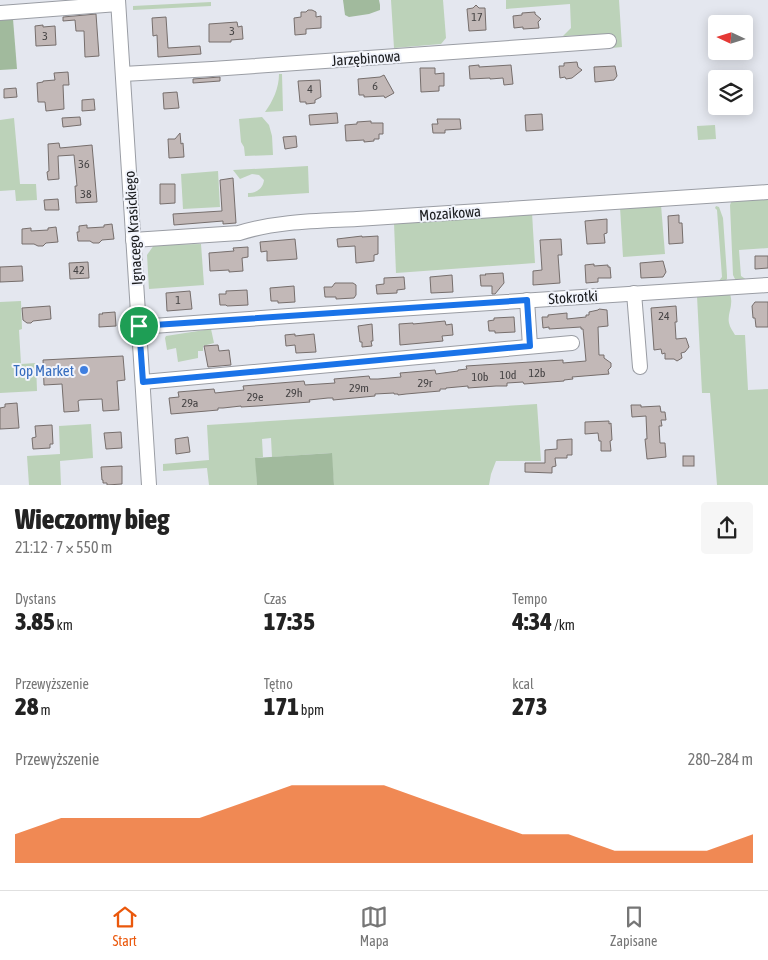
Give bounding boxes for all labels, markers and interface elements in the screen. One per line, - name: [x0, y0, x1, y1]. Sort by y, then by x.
- house number: 17: [471, 10, 483, 24]
- north arrow: [708, 15, 752, 60]
- map controls: [708, 15, 753, 115]
- house number: 3: [229, 24, 235, 38]
- house number: 3: [42, 29, 48, 43]
- street label: Jarzębinowa: [331, 47, 401, 69]
- button: layers: [708, 70, 753, 115]
- house number: 6: [372, 79, 378, 93]
- house number: 4: [307, 82, 313, 96]
- house number: 36: [78, 157, 90, 171]
- street label: Ignacego Krasickiego: [121, 170, 145, 286]
- house number: 38: [80, 187, 92, 201]
- street label: Mozaikowa: [419, 202, 481, 224]
- house number: 42: [73, 263, 85, 277]
- street label: Stokrotki: [548, 287, 598, 307]
- house number: 1: [175, 293, 181, 307]
- pin: [118, 305, 160, 347]
- house number: 24: [658, 309, 670, 323]
- icon: arrive: [125, 312, 153, 340]
- place label: Top Market: [13, 362, 74, 379]
- marker: Top Market: [78, 364, 90, 376]
- house number: 12b: [529, 366, 546, 380]
- house number: 10d: [500, 368, 516, 382]
- house number: 10b: [472, 370, 489, 384]
- house number: 29r: [418, 376, 433, 390]
- house number: 29m: [349, 381, 369, 395]
- house number: 29h: [285, 386, 303, 400]
- house number: 29e: [247, 390, 263, 404]
- house number: 29a: [182, 396, 198, 410]
- button: share: [701, 502, 753, 554]
- text: Wieczorny bieg: [15, 503, 169, 535]
- text: 21:12 · 7 × 550 m: [15, 538, 112, 556]
- text: Dystans: [15, 591, 56, 607]
- text: Czas: [264, 591, 286, 607]
- text: Tempo: [512, 591, 547, 607]
- text: 3.85: [15, 607, 55, 635]
- text: 17:35: [264, 607, 315, 635]
- text: 4:34: [512, 607, 552, 635]
- text: km: [55, 617, 73, 633]
- text: /km: [552, 617, 575, 633]
- text: Przewyższenie: [15, 676, 89, 692]
- text: Tętno: [264, 676, 293, 692]
- text: kcal: [512, 676, 534, 692]
- text: 28: [15, 692, 39, 720]
- text: 171: [264, 692, 299, 720]
- text: 273: [512, 692, 548, 720]
- text: m: [39, 702, 51, 718]
- text: bpm: [299, 702, 324, 718]
- text: Przewyższenie: [15, 750, 99, 768]
- text: 280–284 m: [688, 750, 753, 768]
- tab: Start: [111, 903, 139, 949]
- tab: Mapa: [360, 903, 389, 949]
- tab: Zapisane: [610, 903, 657, 949]

